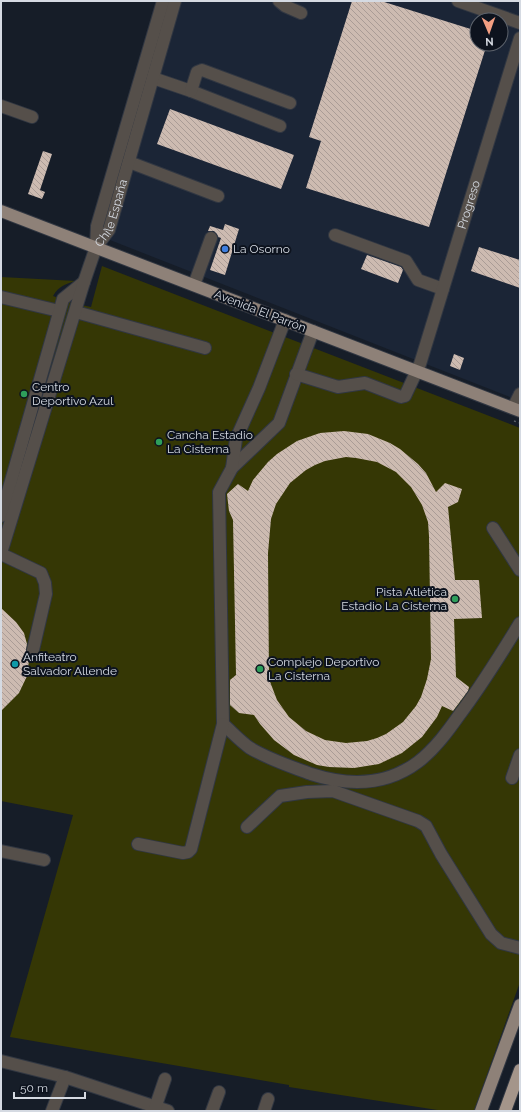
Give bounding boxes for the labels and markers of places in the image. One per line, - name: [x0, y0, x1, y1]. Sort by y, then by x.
- place label: La Osorno: [233, 242, 290, 256]
- marker: La Osorno: [220, 244, 230, 254]
- place label: Centro Deportivo Azul: [32, 380, 114, 408]
- marker: Centro Deportivo Azul: [19, 389, 29, 399]
- place label: Cancha Estadio La Cisterna: [167, 428, 253, 456]
- marker: Cancha Estadio La Cisterna: [154, 437, 164, 447]
- place label: Pista Atlética Estadio La Cisterna: [341, 585, 447, 613]
- marker: Pista Atlética Estadio La Cisterna: [450, 594, 460, 604]
- place label: Anfiteatro Salvador Allende: [23, 650, 117, 678]
- place label: Complejo Deportivo La Cisterna: [268, 655, 379, 683]
- marker: Anfiteatro Salvador Allende: [10, 659, 20, 669]
- marker: Complejo Deportivo La Cisterna: [255, 664, 265, 674]

